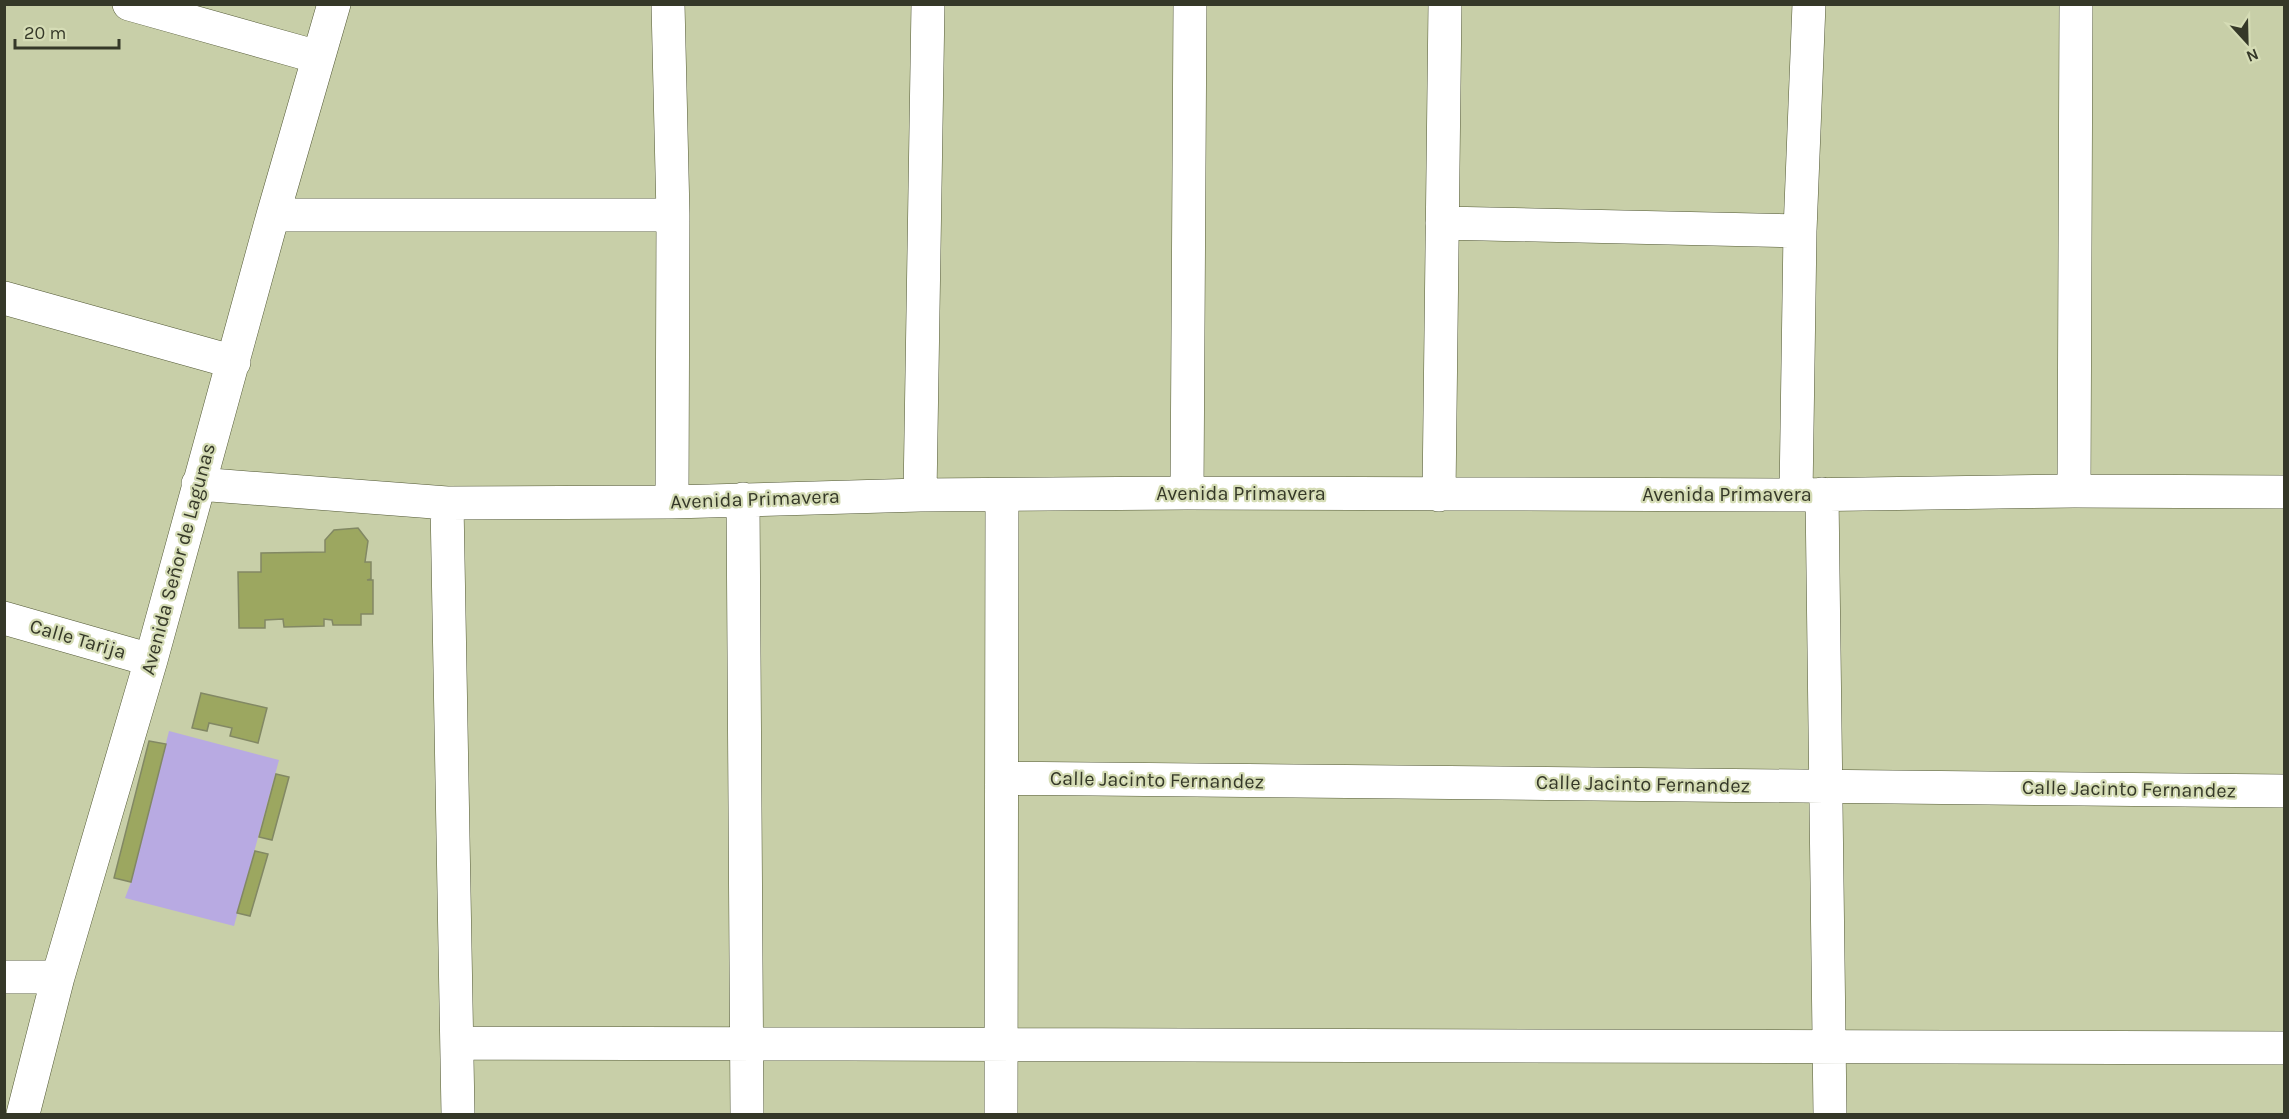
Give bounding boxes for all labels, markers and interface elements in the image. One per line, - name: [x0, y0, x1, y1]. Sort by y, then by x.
- scale bar: [15, 12, 118, 50]
- north arrow: [2217, 12, 2277, 72]
- text: 20 m: [24, 22, 66, 44]
- text: N: [2244, 44, 2261, 66]
- street label: Avenida Señor de Lagunas: [136, 441, 220, 677]
- street label: Avenida Primavera: [1156, 482, 1326, 505]
- street label: Avenida Primavera: [1642, 483, 1812, 506]
- street label: Avenida Primavera: [670, 485, 840, 513]
- street label: Calle Tarija: [27, 614, 129, 664]
- street label: Calle Jacinto Fernandez: [1050, 767, 1264, 793]
- street label: Calle Jacinto Fernandez: [1536, 771, 1750, 797]
- street label: Calle Jacinto Fernandez: [2022, 776, 2236, 802]

